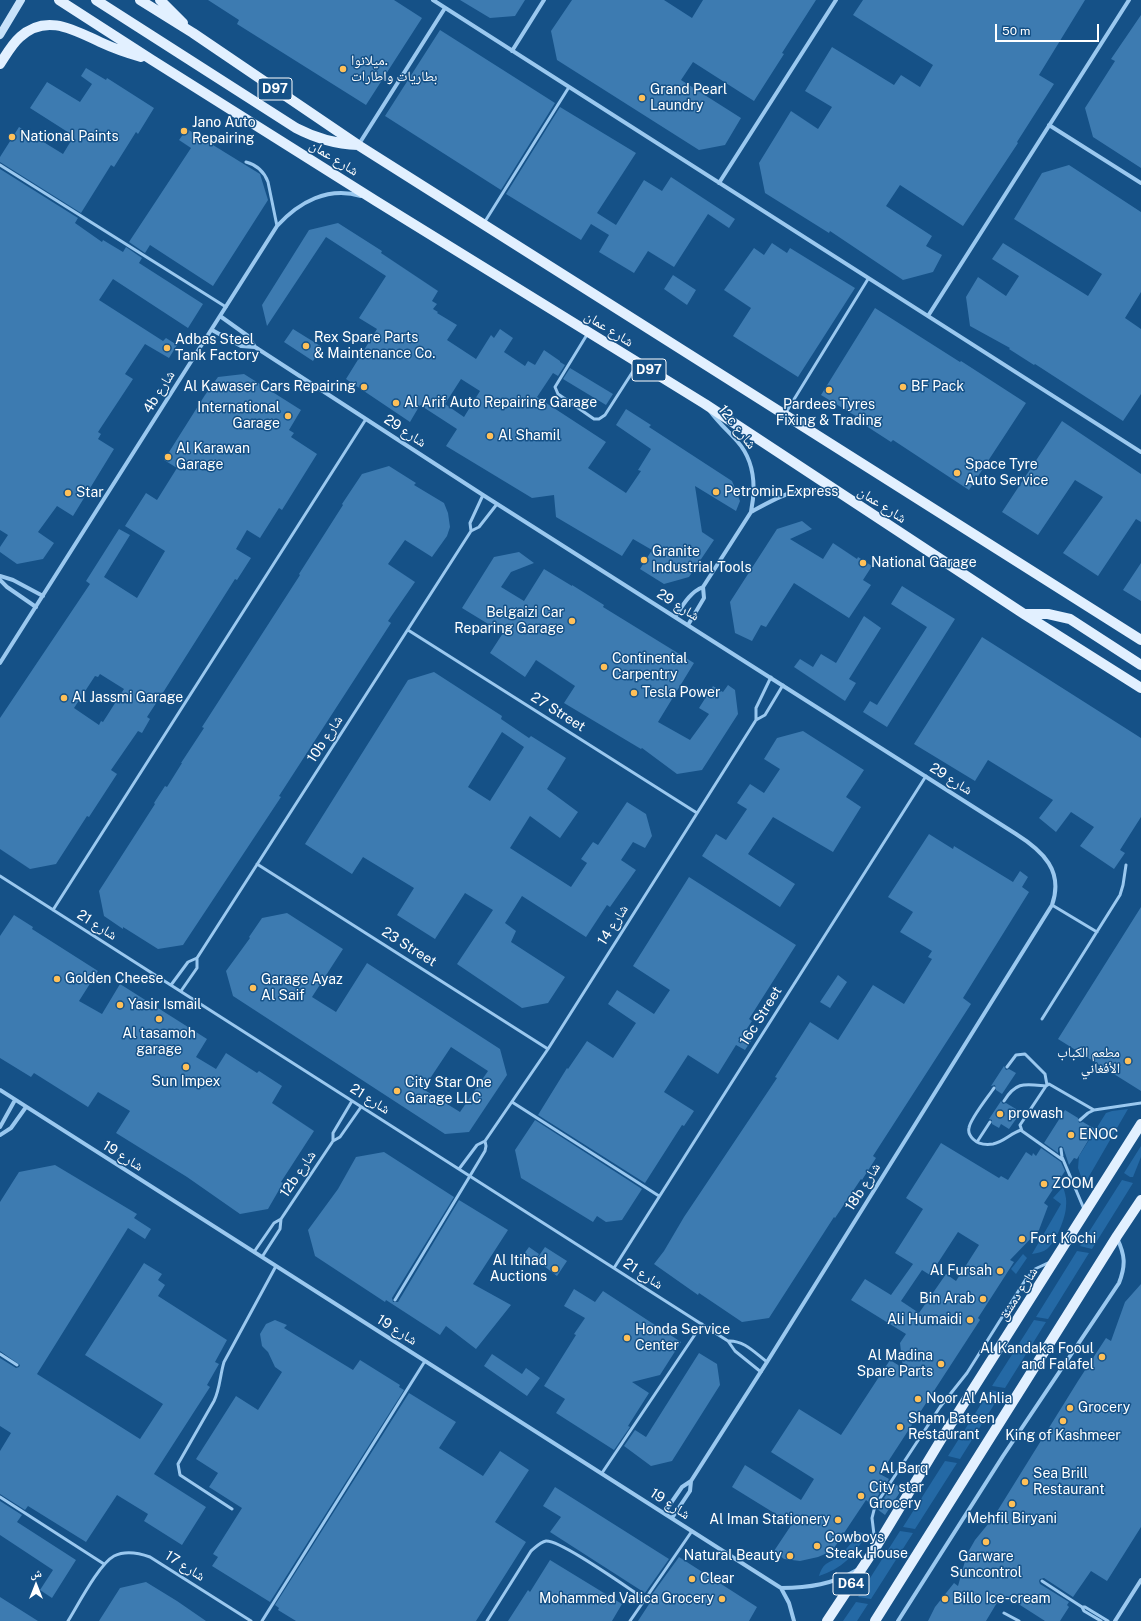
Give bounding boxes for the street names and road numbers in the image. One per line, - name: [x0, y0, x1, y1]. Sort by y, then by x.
- road number: D97: [258, 78, 292, 100]
- street label: شارع عمان: [306, 136, 362, 180]
- street label: شارع عمان: [581, 307, 637, 351]
- road number: D97: [632, 359, 666, 381]
- street label: 4b شارع: [139, 368, 179, 416]
- street label: 12c شارع: [714, 402, 760, 452]
- street label: شارع 29: [381, 411, 429, 451]
- street label: شارع عمان: [855, 483, 909, 527]
- street label: شارع 29: [654, 585, 702, 625]
- street label: 27 Street: [528, 689, 588, 735]
- street label: 10b شارع: [304, 712, 346, 766]
- street label: شارع 29: [927, 759, 975, 799]
- street label: شارع 14: [594, 902, 632, 948]
- street label: شارع 21: [74, 906, 120, 944]
- street label: 23 Street: [378, 924, 440, 970]
- street label: 16c Street: [736, 983, 786, 1049]
- street label: شارع 21: [347, 1080, 393, 1118]
- street label: شارع 19: [100, 1137, 146, 1175]
- street label: 12b شارع: [276, 1148, 320, 1200]
- street label: 18b شارع: [842, 1160, 884, 1214]
- street label: شارع 21: [620, 1255, 666, 1293]
- street label: شارع دمشق: [994, 1264, 1042, 1324]
- street label: شارع 19: [374, 1311, 420, 1349]
- street label: شارع 19: [647, 1485, 693, 1523]
- street label: شارع 17: [162, 1547, 208, 1585]
- road number: D64: [833, 1573, 869, 1595]

